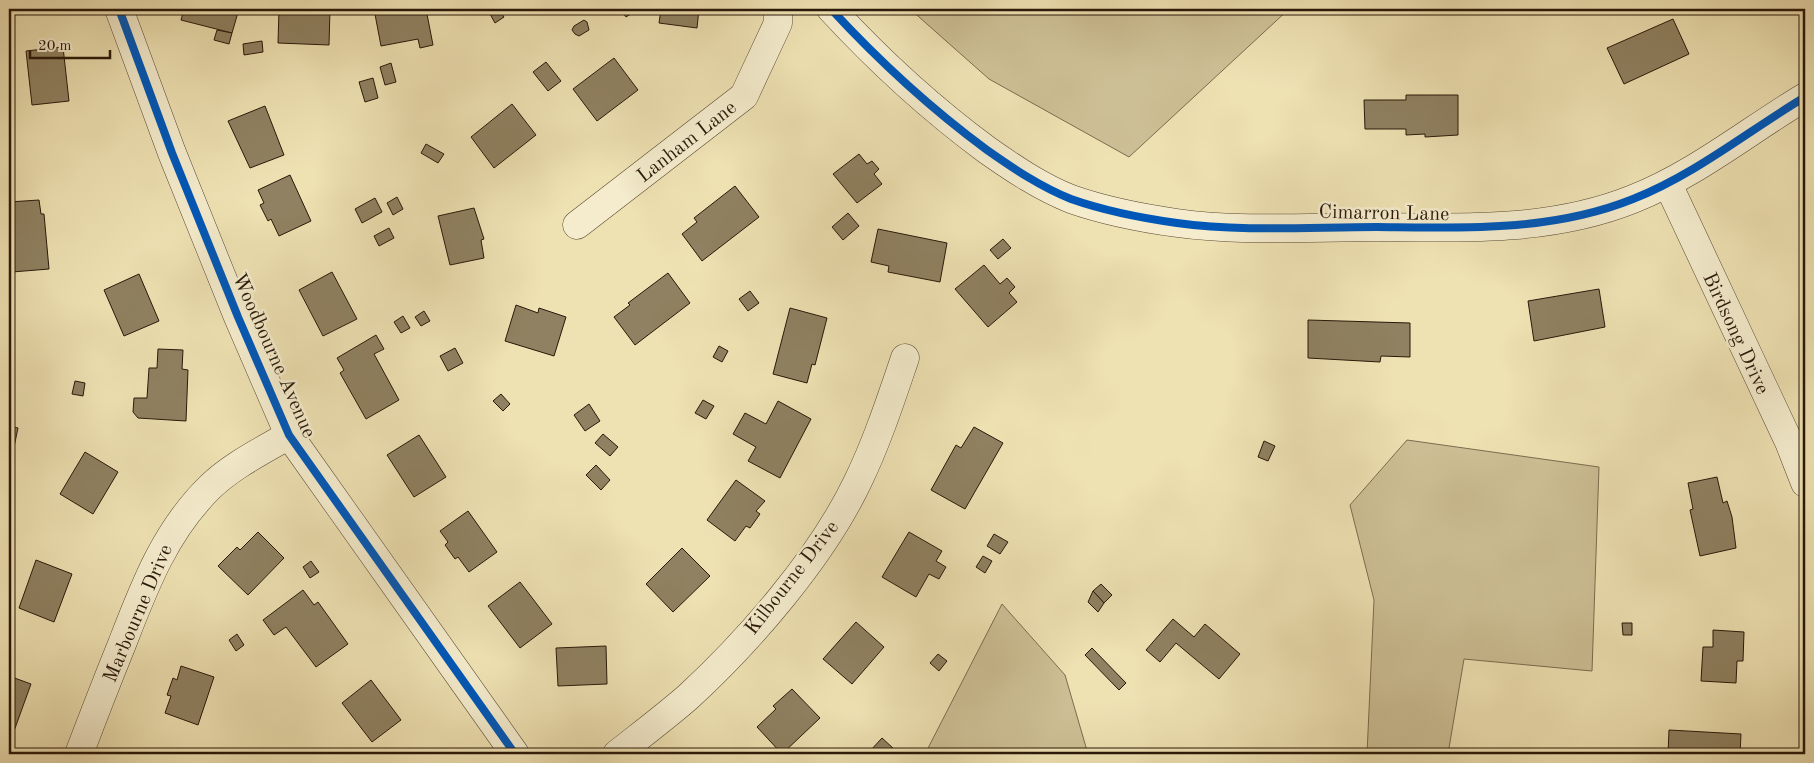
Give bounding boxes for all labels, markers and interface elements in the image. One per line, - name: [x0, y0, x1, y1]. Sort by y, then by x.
- scale bar: [30, 28, 110, 60]
- text: 20 m: [38, 39, 72, 54]
- street label: Lanham Lane: [634, 98, 741, 187]
- street label: Cimarron Lane: [1319, 203, 1449, 225]
- street label: Woodbourne Avenue: [228, 270, 318, 441]
- street label: Birdsong Drive: [1698, 270, 1772, 398]
- street label: Kilbourne Drive: [742, 517, 843, 639]
- street label: Marbourne Drive: [101, 542, 177, 686]

